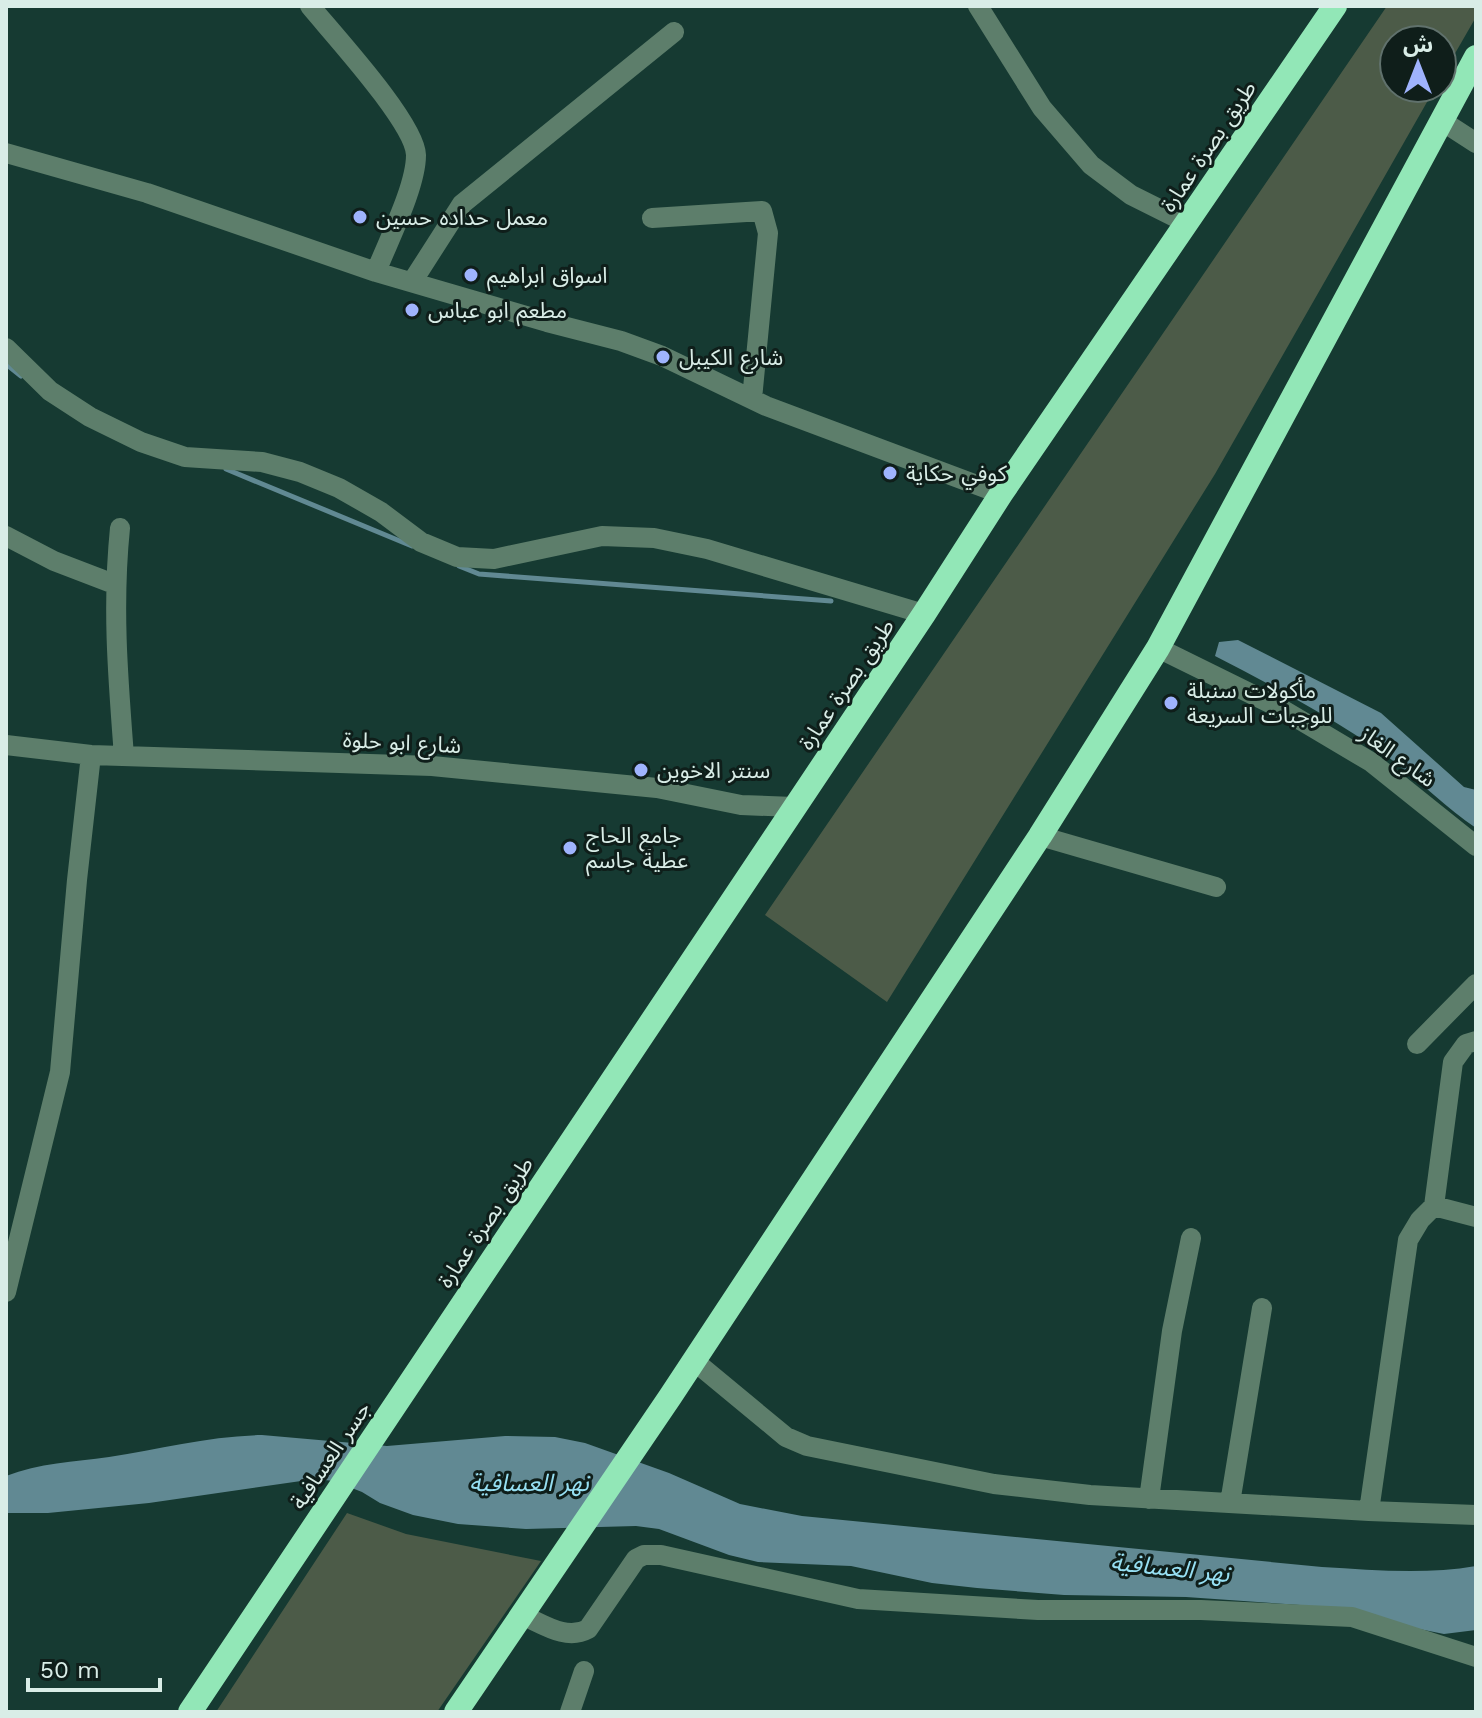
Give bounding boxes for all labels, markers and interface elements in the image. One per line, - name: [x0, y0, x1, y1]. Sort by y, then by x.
- north arrow: [1378, 24, 1458, 104]
- text: ش: [1403, 32, 1433, 57]
- street label: طريق بصرة عمارة: [1156, 76, 1262, 217]
- place label: معمل حداده حسين: [376, 205, 548, 230]
- marker: معمل حداده حسين: [351, 208, 369, 226]
- place label: اسواق ابراهيم: [487, 263, 607, 292]
- marker: اسواق ابراهيم: [462, 266, 480, 284]
- place label: مطعم ابو عباس: [428, 298, 567, 327]
- marker: مطعم ابو عباس: [403, 301, 421, 319]
- place label: شارع الكيبل: [679, 345, 783, 374]
- marker: شارع الكيبل: [654, 348, 672, 366]
- place label: كوفي حكاية: [906, 461, 1008, 490]
- marker: كوفي حكاية: [881, 464, 899, 482]
- street label: طريق بصرة عمارة: [794, 614, 900, 755]
- place label: مأكولات سنبلة للوجبات السريعة: [1187, 677, 1332, 728]
- marker: مأكولات سنبلة للوجبات السريعة: [1162, 694, 1180, 712]
- street label: شارع الغاز: [1352, 720, 1440, 795]
- street label: شارع ابو حلوة: [342, 727, 462, 762]
- place label: سنتر الاخوين: [657, 758, 770, 783]
- marker: سنتر الاخوين: [632, 761, 650, 779]
- place label: جامع الحاج عطية جاسم: [586, 823, 688, 877]
- marker: جامع الحاج عطية جاسم: [561, 839, 579, 857]
- street label: طريق بصرة عمارة: [433, 1152, 539, 1293]
- street label: جسر العسافية: [285, 1397, 376, 1514]
- water label: نهر العسافية: [469, 1469, 590, 1497]
- water label: نهر العسافية: [1109, 1548, 1233, 1588]
- scale bar: [28, 1642, 160, 1692]
- text: 50 m: [40, 1656, 100, 1684]

